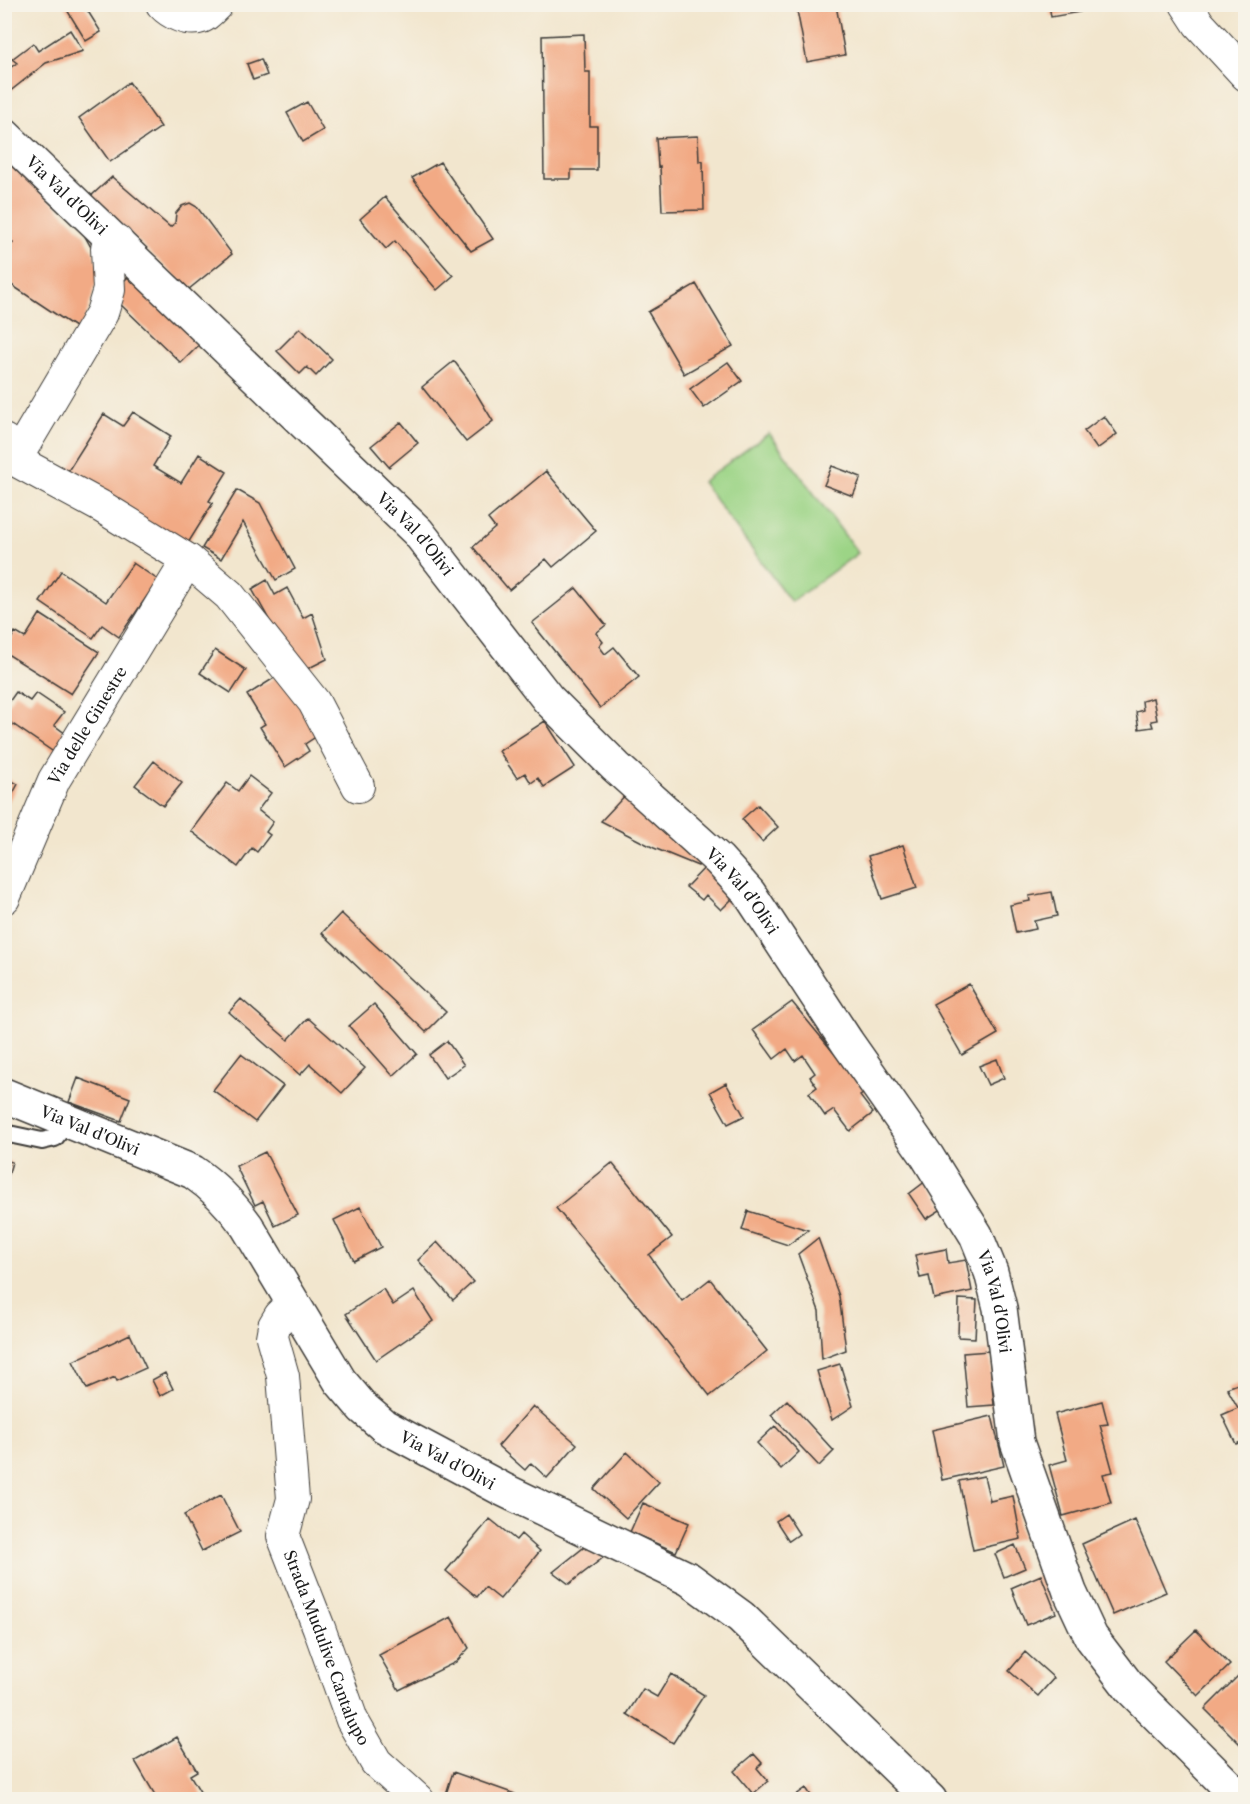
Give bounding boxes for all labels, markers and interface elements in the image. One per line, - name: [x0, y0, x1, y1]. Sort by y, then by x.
- street label: Via Val d'Olivi: [21, 151, 112, 239]
- street label: Via Val d'Olivi: [372, 487, 458, 579]
- street label: Via delle Ginestre: [43, 663, 131, 789]
- street label: Via Val d'Olivi: [701, 843, 783, 938]
- street label: Via Val d'Olivi: [37, 1101, 143, 1159]
- street label: Via Val d'Olivi: [973, 1246, 1016, 1354]
- street label: Via Val d'Olivi: [396, 1426, 499, 1494]
- street label: Strada Mudulive Cantalupo: [279, 1547, 374, 1749]

